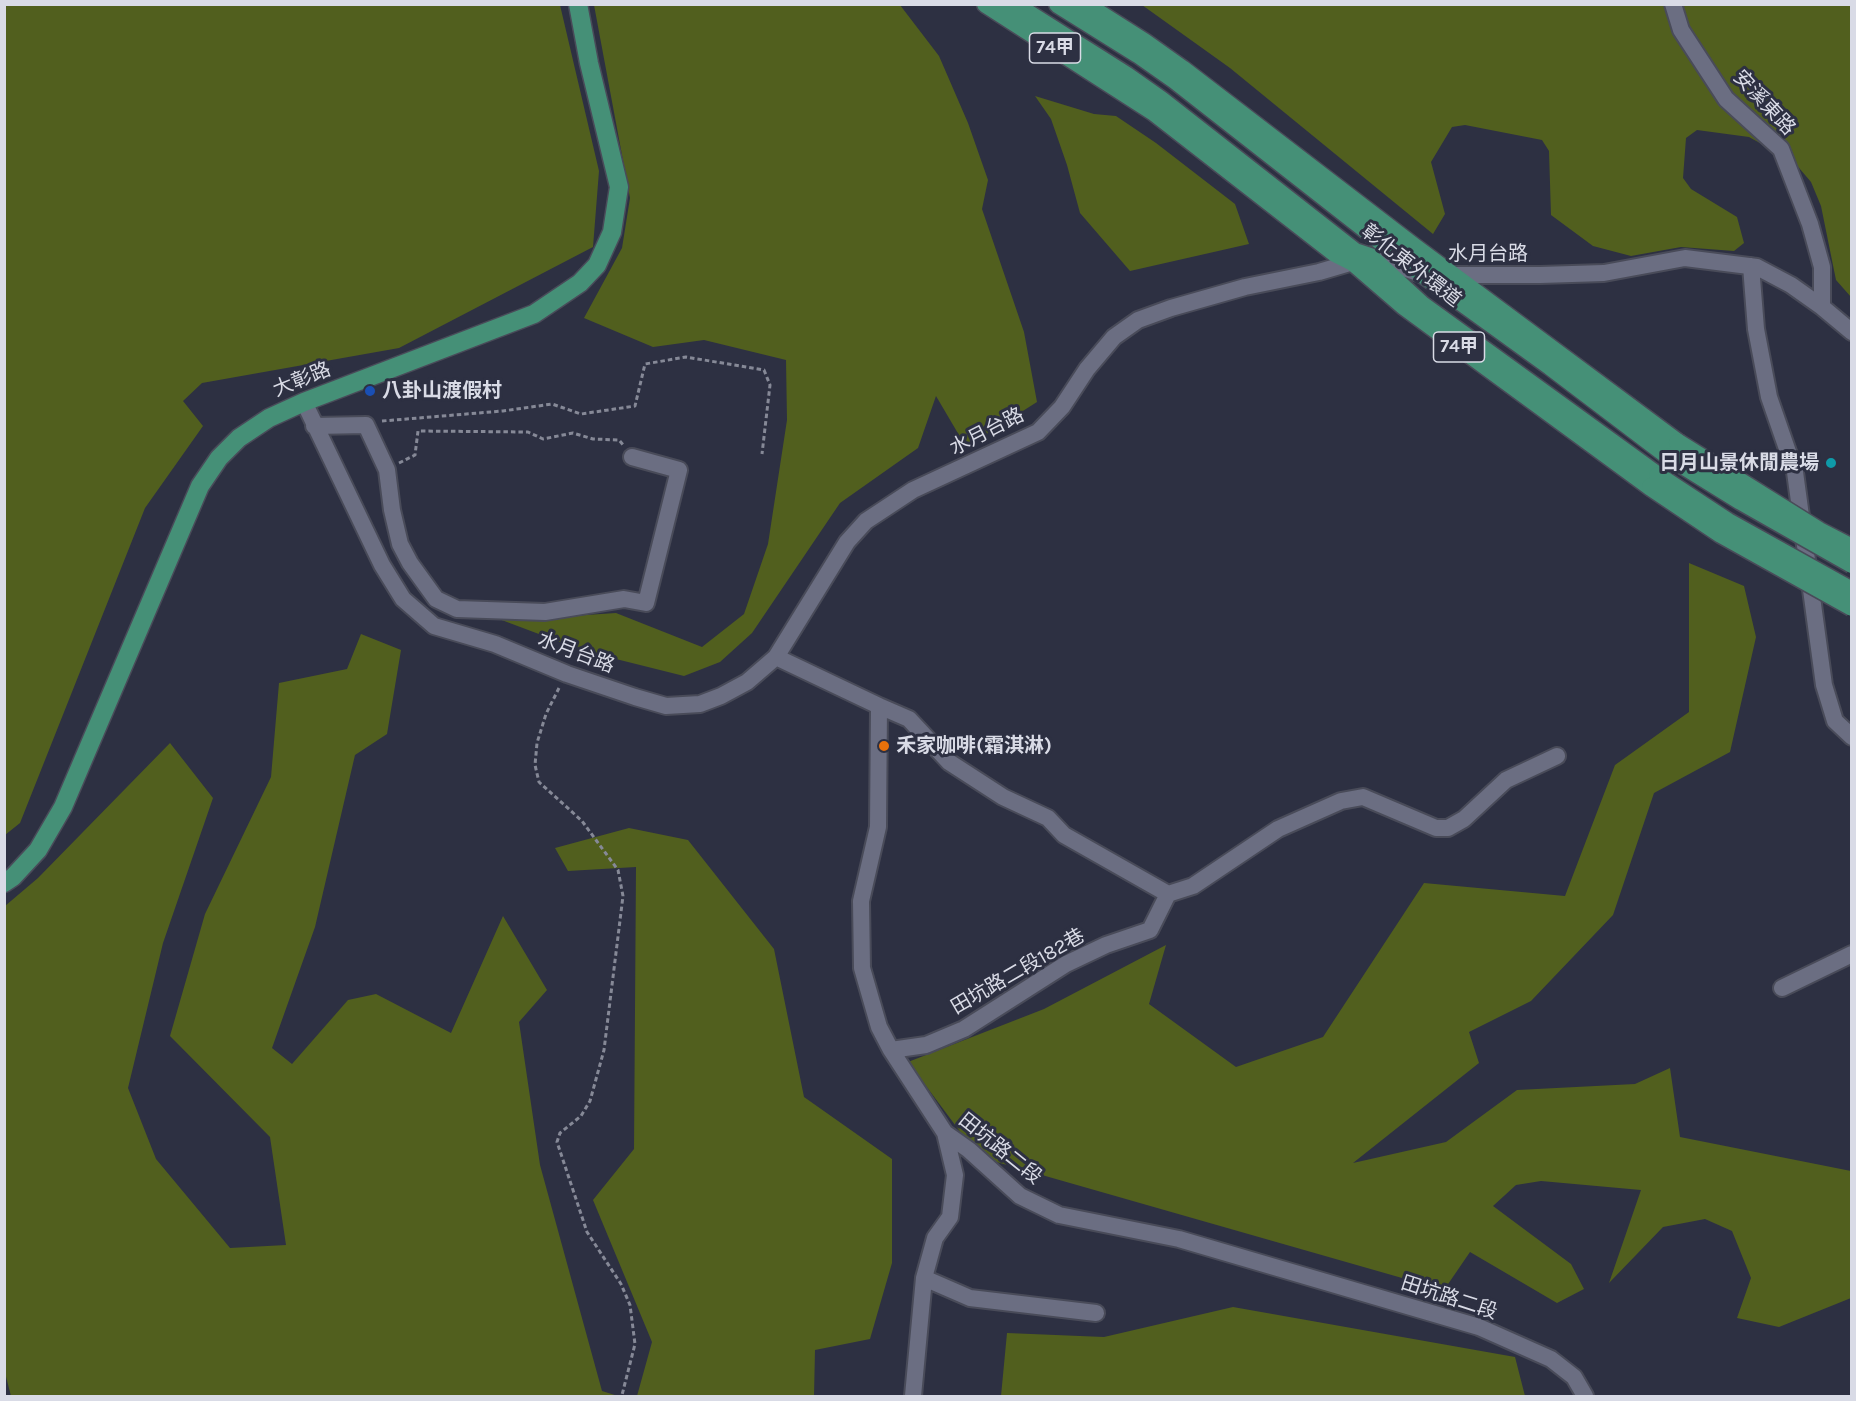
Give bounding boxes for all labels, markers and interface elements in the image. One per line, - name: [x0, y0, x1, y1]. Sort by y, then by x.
- road number: 74甲: [1030, 33, 1080, 63]
- street label: 安溪東路: [1728, 66, 1800, 140]
- street label: 彰化東外環道: [1356, 220, 1466, 312]
- street label: 水月台路: [1448, 242, 1528, 266]
- road number: 74甲: [1434, 332, 1484, 362]
- street label: 大彰路: [270, 358, 334, 402]
- place label: 八卦山渡假村: [382, 379, 502, 403]
- marker: 八卦山渡假村: [363, 384, 377, 398]
- street label: 水月台路: [946, 403, 1028, 461]
- place label: 日月山景休閒農場: [1659, 451, 1819, 475]
- marker: 日月山景休閒農場: [1824, 456, 1838, 470]
- street label: 水月台路: [534, 627, 618, 679]
- place label: 禾家咖啡(霜淇淋): [896, 734, 1052, 758]
- marker: 禾家咖啡(霜淇淋): [877, 739, 891, 753]
- street label: 田坑路二段182巷: [947, 924, 1089, 1020]
- street label: 田坑路二段: [954, 1108, 1046, 1190]
- street label: 田坑路二段: [1398, 1271, 1500, 1325]

